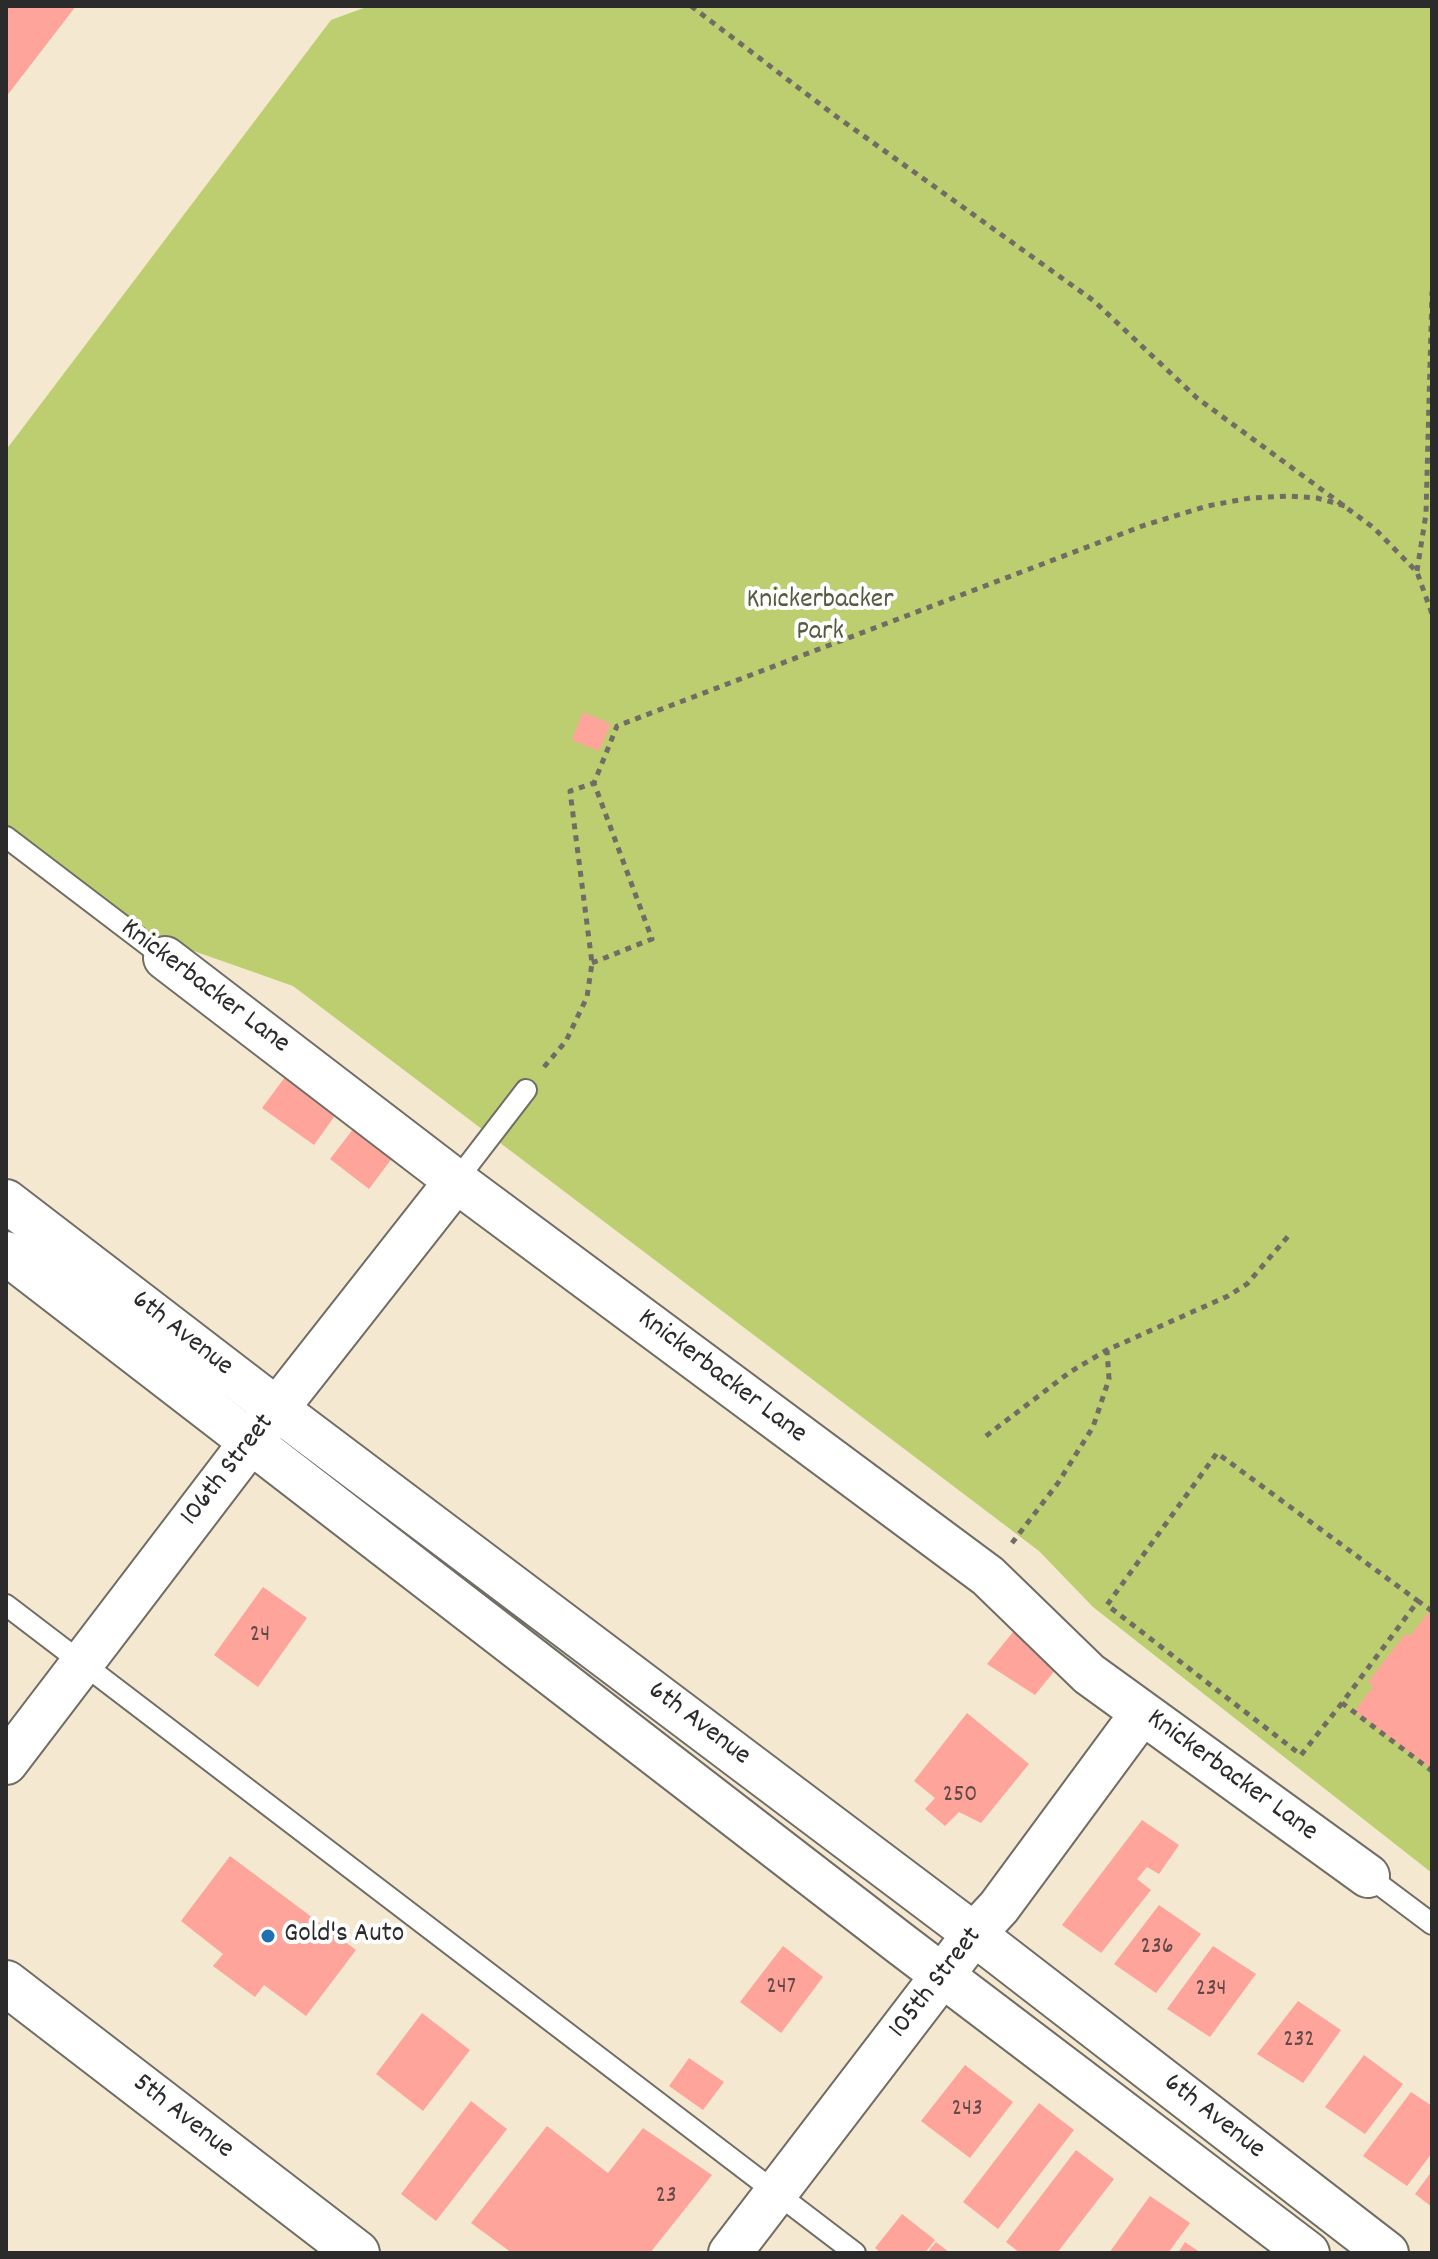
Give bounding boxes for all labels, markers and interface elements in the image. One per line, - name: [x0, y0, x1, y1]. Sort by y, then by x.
- park label: Knickerbacker Park: [746, 585, 894, 651]
- street label: Knickerbacker Lane: [113, 913, 295, 1063]
- street label: 6th Avenue: [123, 1285, 239, 1385]
- street label: Knickerbacker Lane: [630, 1303, 812, 1453]
- street label: 106th Street: [175, 1408, 283, 1534]
- house number: 24: [250, 1623, 270, 1651]
- street label: 6th Avenue: [640, 1676, 756, 1774]
- street label: Knickerbacker Lane: [1139, 1704, 1323, 1850]
- house number: 250: [943, 1783, 977, 1811]
- place label: Gold's Auto: [284, 1919, 404, 1953]
- street label: 105th Street: [883, 1922, 991, 2046]
- marker: Gold's Auto: [259, 1927, 277, 1945]
- house number: 236: [1141, 1935, 1173, 1963]
- house number: 247: [766, 1975, 796, 2003]
- house number: 234: [1195, 1977, 1227, 2005]
- house number: 232: [1283, 2028, 1315, 2056]
- street label: 5th Avenue: [125, 2068, 239, 2168]
- street label: 6th Avenue: [1155, 2068, 1271, 2168]
- house number: 243: [951, 2097, 983, 2125]
- house number: 23: [655, 2184, 677, 2212]

